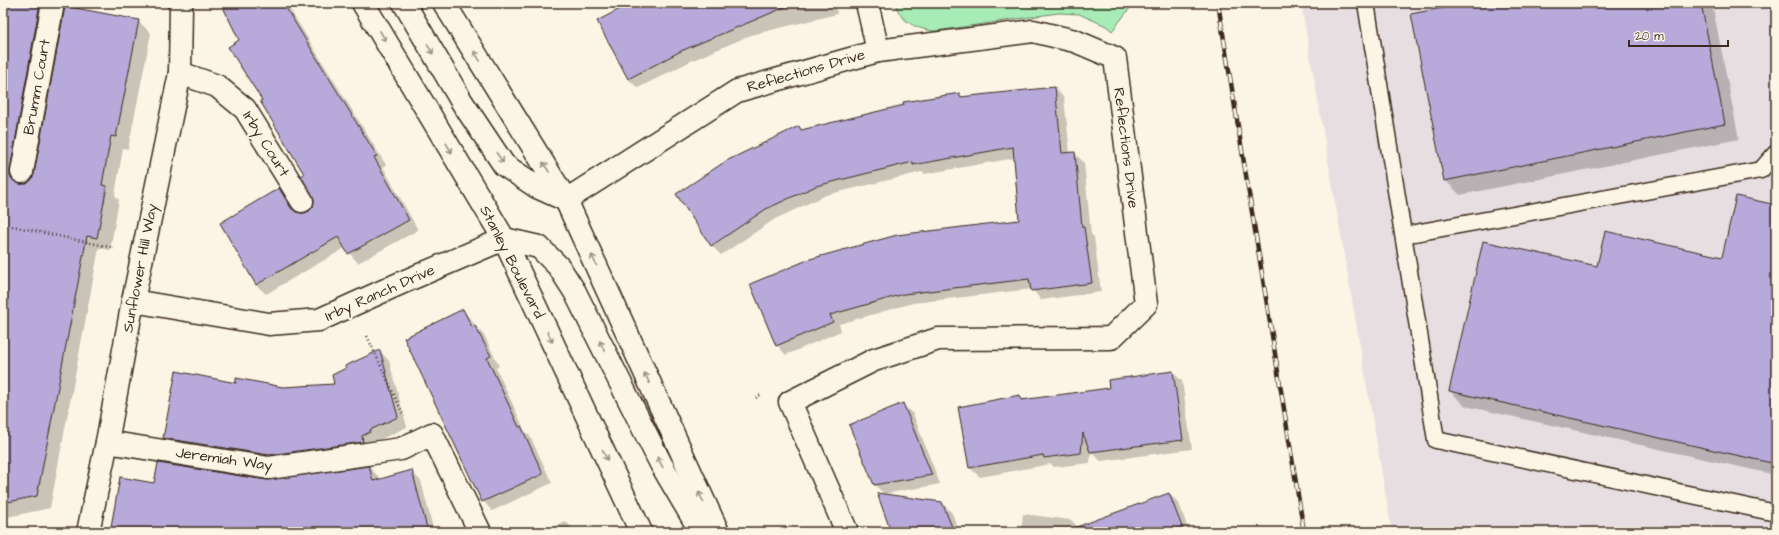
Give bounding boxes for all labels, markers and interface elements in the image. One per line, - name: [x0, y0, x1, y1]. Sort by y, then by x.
- scale bar: [1629, 22, 1728, 48]
- text: 20 m: [1635, 28, 1664, 45]
- one-way arrow: [379, 30, 387, 42]
- street label: Brumm Court: [18, 37, 56, 137]
- one-way arrow: [427, 43, 435, 55]
- street label: Reflections Drive: [745, 44, 867, 98]
- one-way arrow: [473, 51, 481, 62]
- street label: Reflections Drive: [1108, 86, 1144, 210]
- street label: Irby Court: [237, 107, 295, 182]
- one-way arrow: [446, 142, 454, 154]
- one-way arrow: [496, 153, 504, 164]
- one-way arrow: [541, 161, 549, 173]
- street label: Sunflower Hill Way: [117, 202, 164, 335]
- street label: Stanley Boulevard: [474, 202, 550, 323]
- one-way arrow: [589, 254, 597, 266]
- street label: Irby Ranch Drive: [322, 259, 439, 328]
- one-way arrow: [547, 331, 554, 343]
- one-way arrow: [598, 340, 605, 352]
- one-way arrow: [643, 373, 651, 385]
- street label: Jeremiah Way: [174, 442, 274, 477]
- one-way arrow: [602, 448, 609, 460]
- one-way arrow: [656, 456, 663, 468]
- one-way arrow: [697, 491, 705, 503]

